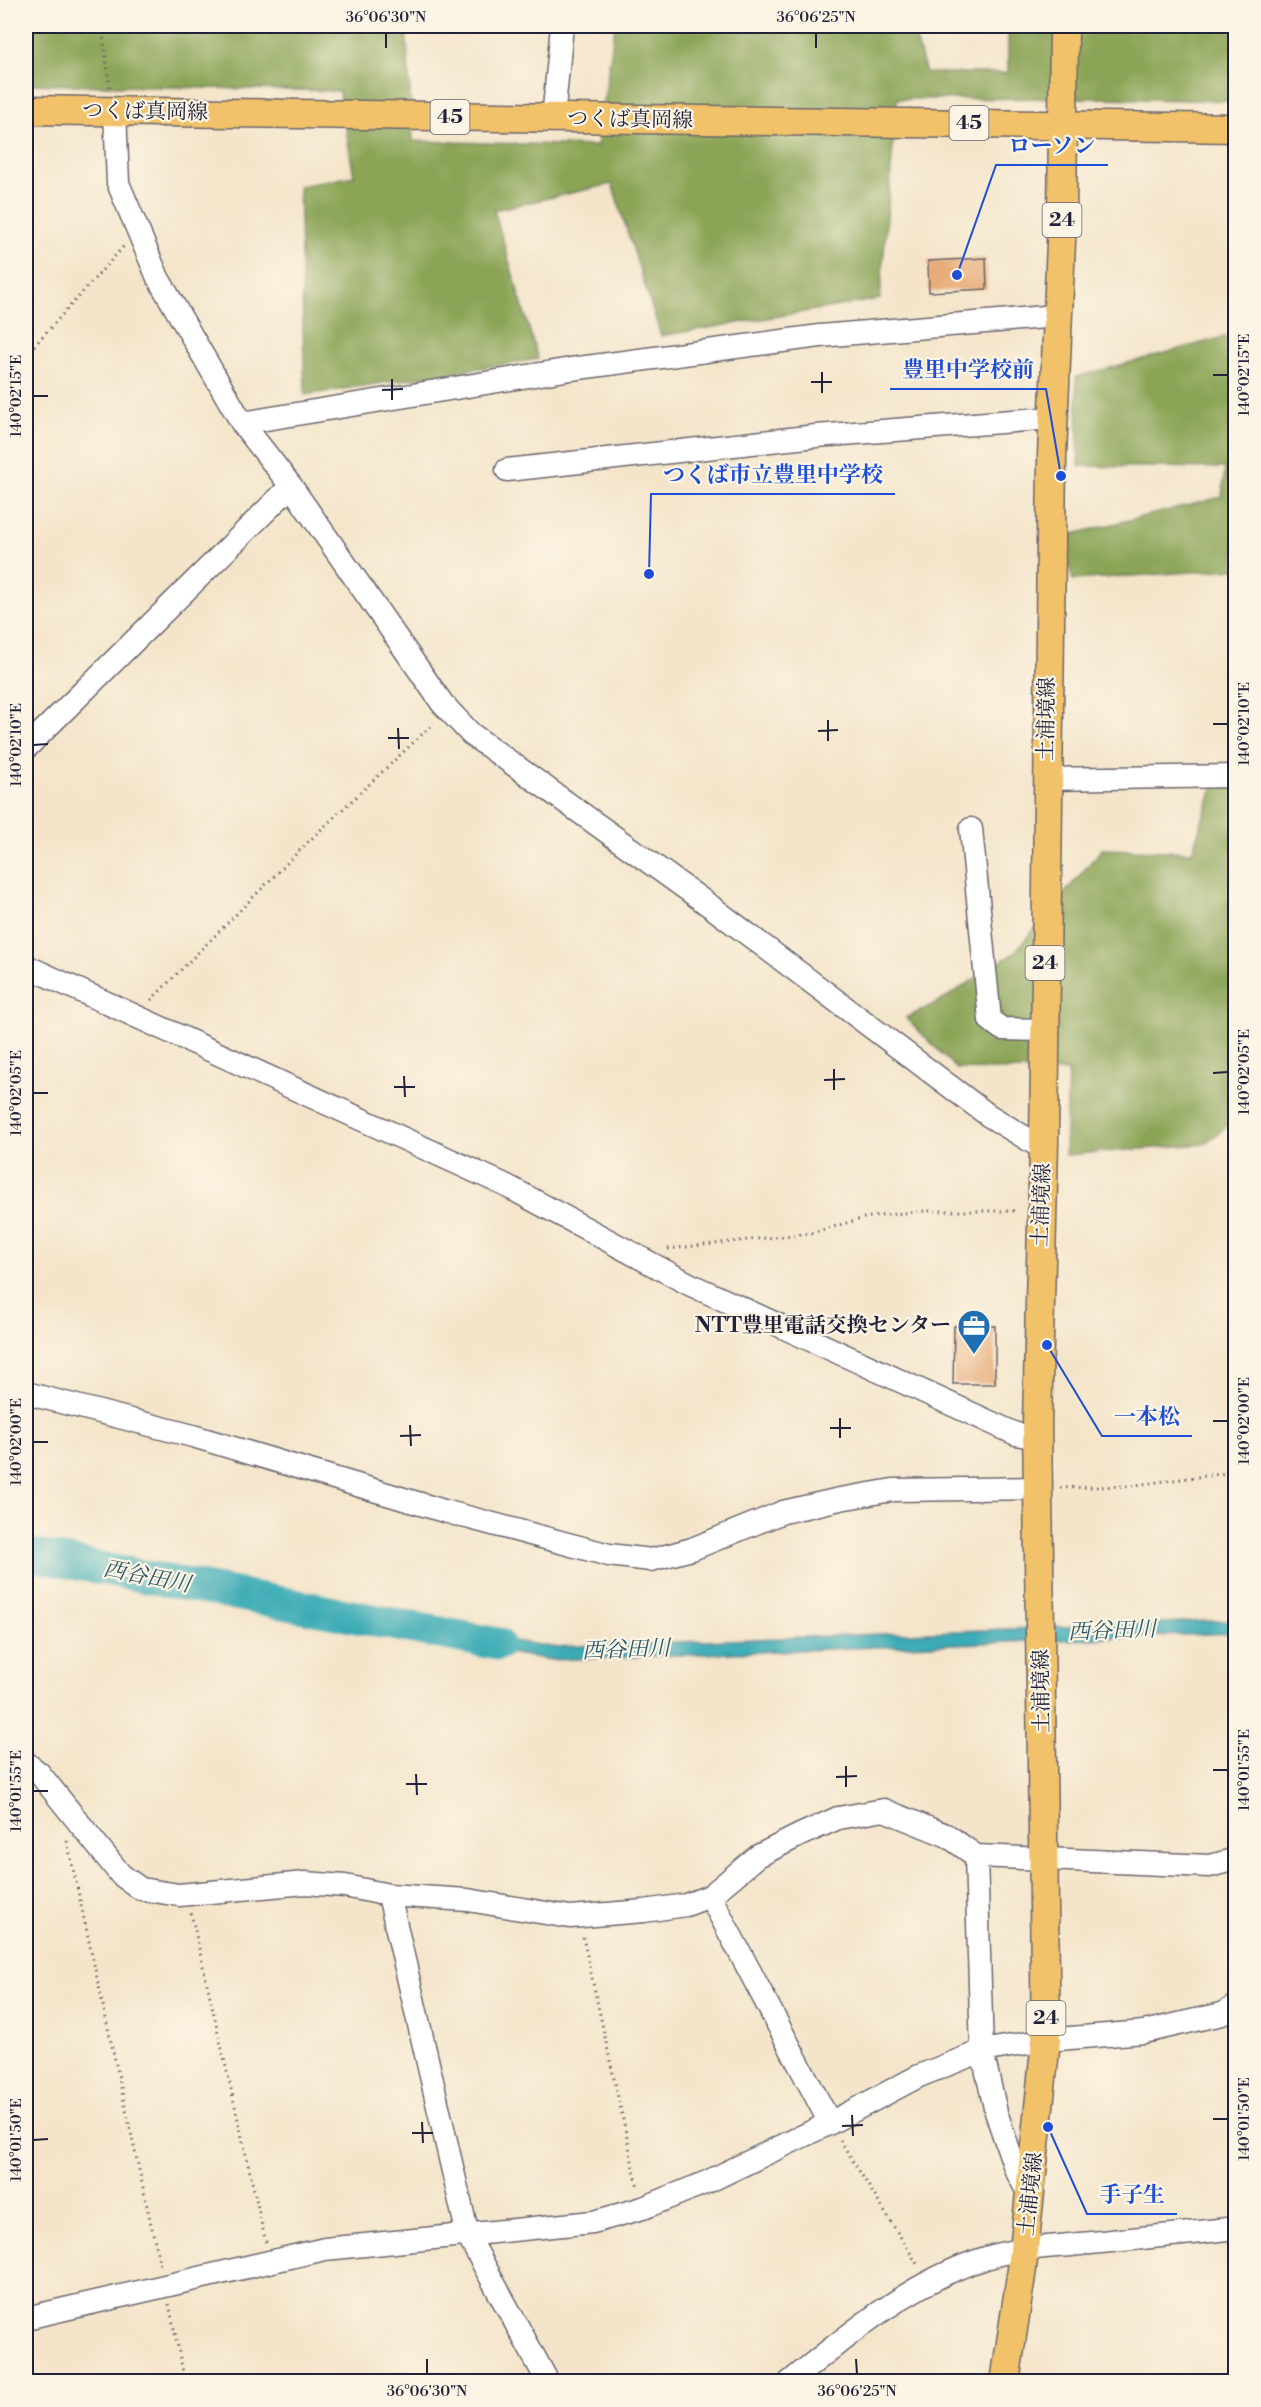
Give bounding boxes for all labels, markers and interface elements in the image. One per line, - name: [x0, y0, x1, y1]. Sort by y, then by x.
- text: 36°06'30"N: [346, 8, 426, 27]
- text: 36°06'25"N: [776, 8, 856, 27]
- street label: つくば真岡線: [82, 98, 208, 126]
- road number: 45: [430, 100, 470, 134]
- street label: つくば真岡線: [567, 106, 693, 134]
- road number: 45: [950, 106, 988, 140]
- callout: ローソン: [996, 125, 1108, 165]
- text: ローソン: [1008, 133, 1096, 160]
- road number: 24: [1042, 203, 1082, 237]
- text: 140°02'15"E: [1235, 334, 1254, 416]
- callout: 豊里中学校前: [890, 349, 1046, 389]
- text: 140°02'15"E: [7, 355, 26, 437]
- text: 豊里中学校前: [902, 357, 1034, 384]
- callout: つくば市立豊里中学校: [651, 454, 895, 494]
- text: つくば市立豊里中学校: [663, 462, 883, 489]
- street label: 土浦境線: [1033, 677, 1061, 761]
- text: 140°02'10"E: [1235, 682, 1254, 766]
- text: 140°02'10"E: [7, 703, 26, 787]
- road number: 24: [1026, 946, 1064, 980]
- text: 140°02'05"E: [1235, 1029, 1254, 1115]
- text: 140°02'05"E: [7, 1050, 26, 1136]
- street label: 土浦境線: [1028, 1163, 1056, 1247]
- office icon: NTT豊里電話交換センター: [956, 1308, 992, 1355]
- place label: NTT豊里電話交換センター: [695, 1313, 951, 1339]
- text: 140°02'00"E: [1235, 1377, 1254, 1465]
- callout: 一本松: [1102, 1396, 1192, 1436]
- text: 140°02'00"E: [7, 1398, 26, 1486]
- text: 一本松: [1114, 1404, 1180, 1431]
- water label: 西谷田川: [101, 1555, 195, 1599]
- water label: 西谷田川: [1068, 1616, 1158, 1646]
- water label: 西谷田川: [582, 1635, 672, 1665]
- street label: 土浦境線: [1028, 1649, 1056, 1733]
- text: 140°01'55"E: [1235, 1729, 1254, 1811]
- text: 140°01'55"E: [7, 1750, 26, 1832]
- road number: 24: [1026, 2001, 1066, 2035]
- text: 140°01'50"E: [1235, 2077, 1254, 2161]
- text: 140°01'50"E: [7, 2098, 26, 2182]
- street label: 土浦境線: [1014, 2151, 1048, 2237]
- callout: 手子生: [1087, 2174, 1177, 2214]
- text: 手子生: [1099, 2182, 1165, 2209]
- text: 36°06'30"N: [387, 2382, 467, 2401]
- text: 36°06'25"N: [817, 2382, 897, 2401]

